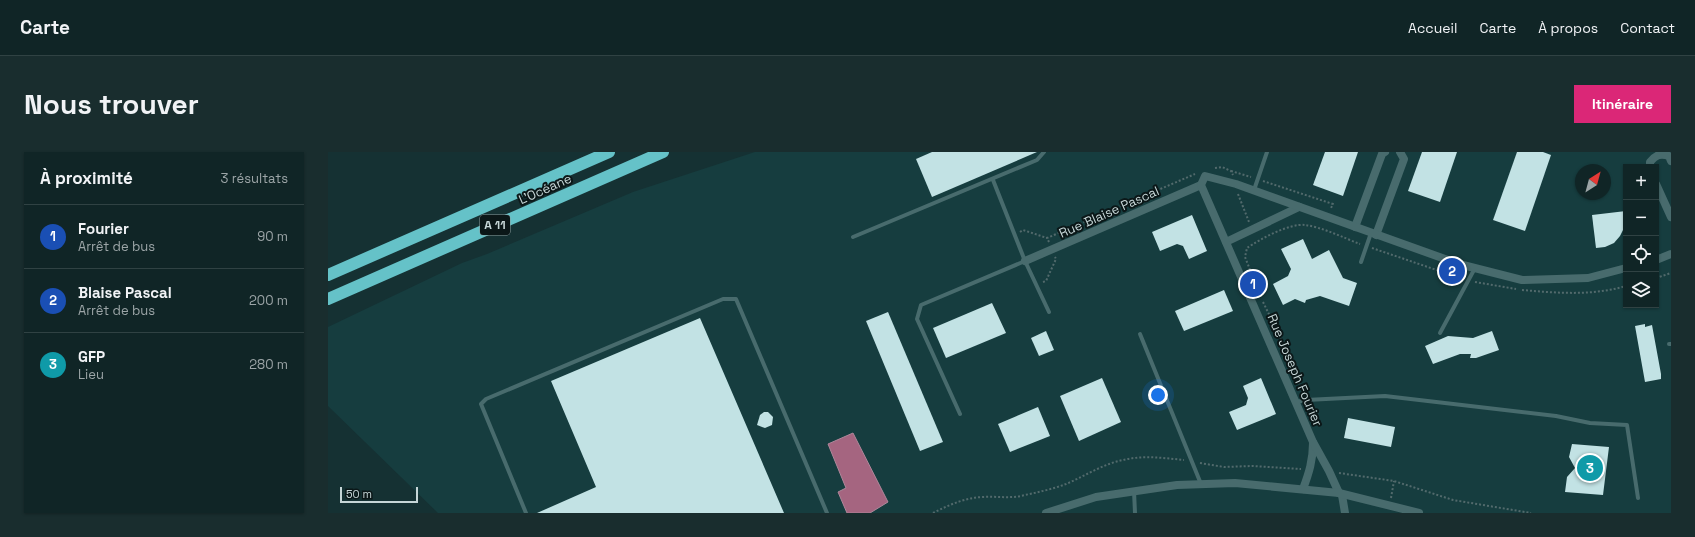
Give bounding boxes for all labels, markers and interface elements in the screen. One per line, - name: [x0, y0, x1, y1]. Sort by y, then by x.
- text: Carte: [20, 15, 70, 40]
- text: Accueil: [1408, 19, 1457, 37]
- text: Carte: [1479, 19, 1516, 37]
- text: À propos: [1538, 19, 1598, 37]
- text: Contact: [1620, 19, 1675, 37]
- button: Itinéraire: [1574, 85, 1671, 123]
- text: Nous trouver: [24, 86, 199, 122]
- north arrow: [1575, 164, 1611, 200]
- map controls: [1623, 164, 1659, 308]
- button: +: [1623, 164, 1659, 200]
- text: À proximité: [40, 167, 133, 189]
- text: 3 résultats: [221, 170, 288, 187]
- street label: L’Océane: [516, 170, 574, 208]
- street label: Rue Blaise Pascal: [1056, 182, 1162, 242]
- button: −: [1623, 200, 1659, 236]
- road number: A 11: [480, 215, 510, 235]
- text: Fourier: [78, 219, 129, 238]
- text: 1: [50, 228, 56, 245]
- text: 90 m: [257, 228, 288, 245]
- button: locate: [1623, 236, 1659, 272]
- text: Arrêt de bus: [78, 238, 155, 255]
- pin: 2: [1439, 256, 1465, 286]
- pin: 1: [1240, 269, 1266, 299]
- button: layers: [1623, 272, 1659, 308]
- text: Blaise Pascal: [78, 283, 172, 302]
- text: 2: [49, 292, 57, 309]
- text: 200 m: [249, 292, 288, 309]
- text: Arrêt de bus: [78, 302, 155, 319]
- street label: Rue Joseph Fourier: [1264, 311, 1326, 429]
- text: GFP: [78, 347, 105, 366]
- text: 3: [49, 356, 57, 373]
- text: 280 m: [249, 356, 288, 373]
- text: Lieu: [78, 366, 104, 383]
- your location: [1148, 385, 1168, 405]
- pin: 3: [1577, 453, 1603, 483]
- scale bar: [340, 485, 418, 504]
- text: 50 m: [346, 487, 372, 501]

